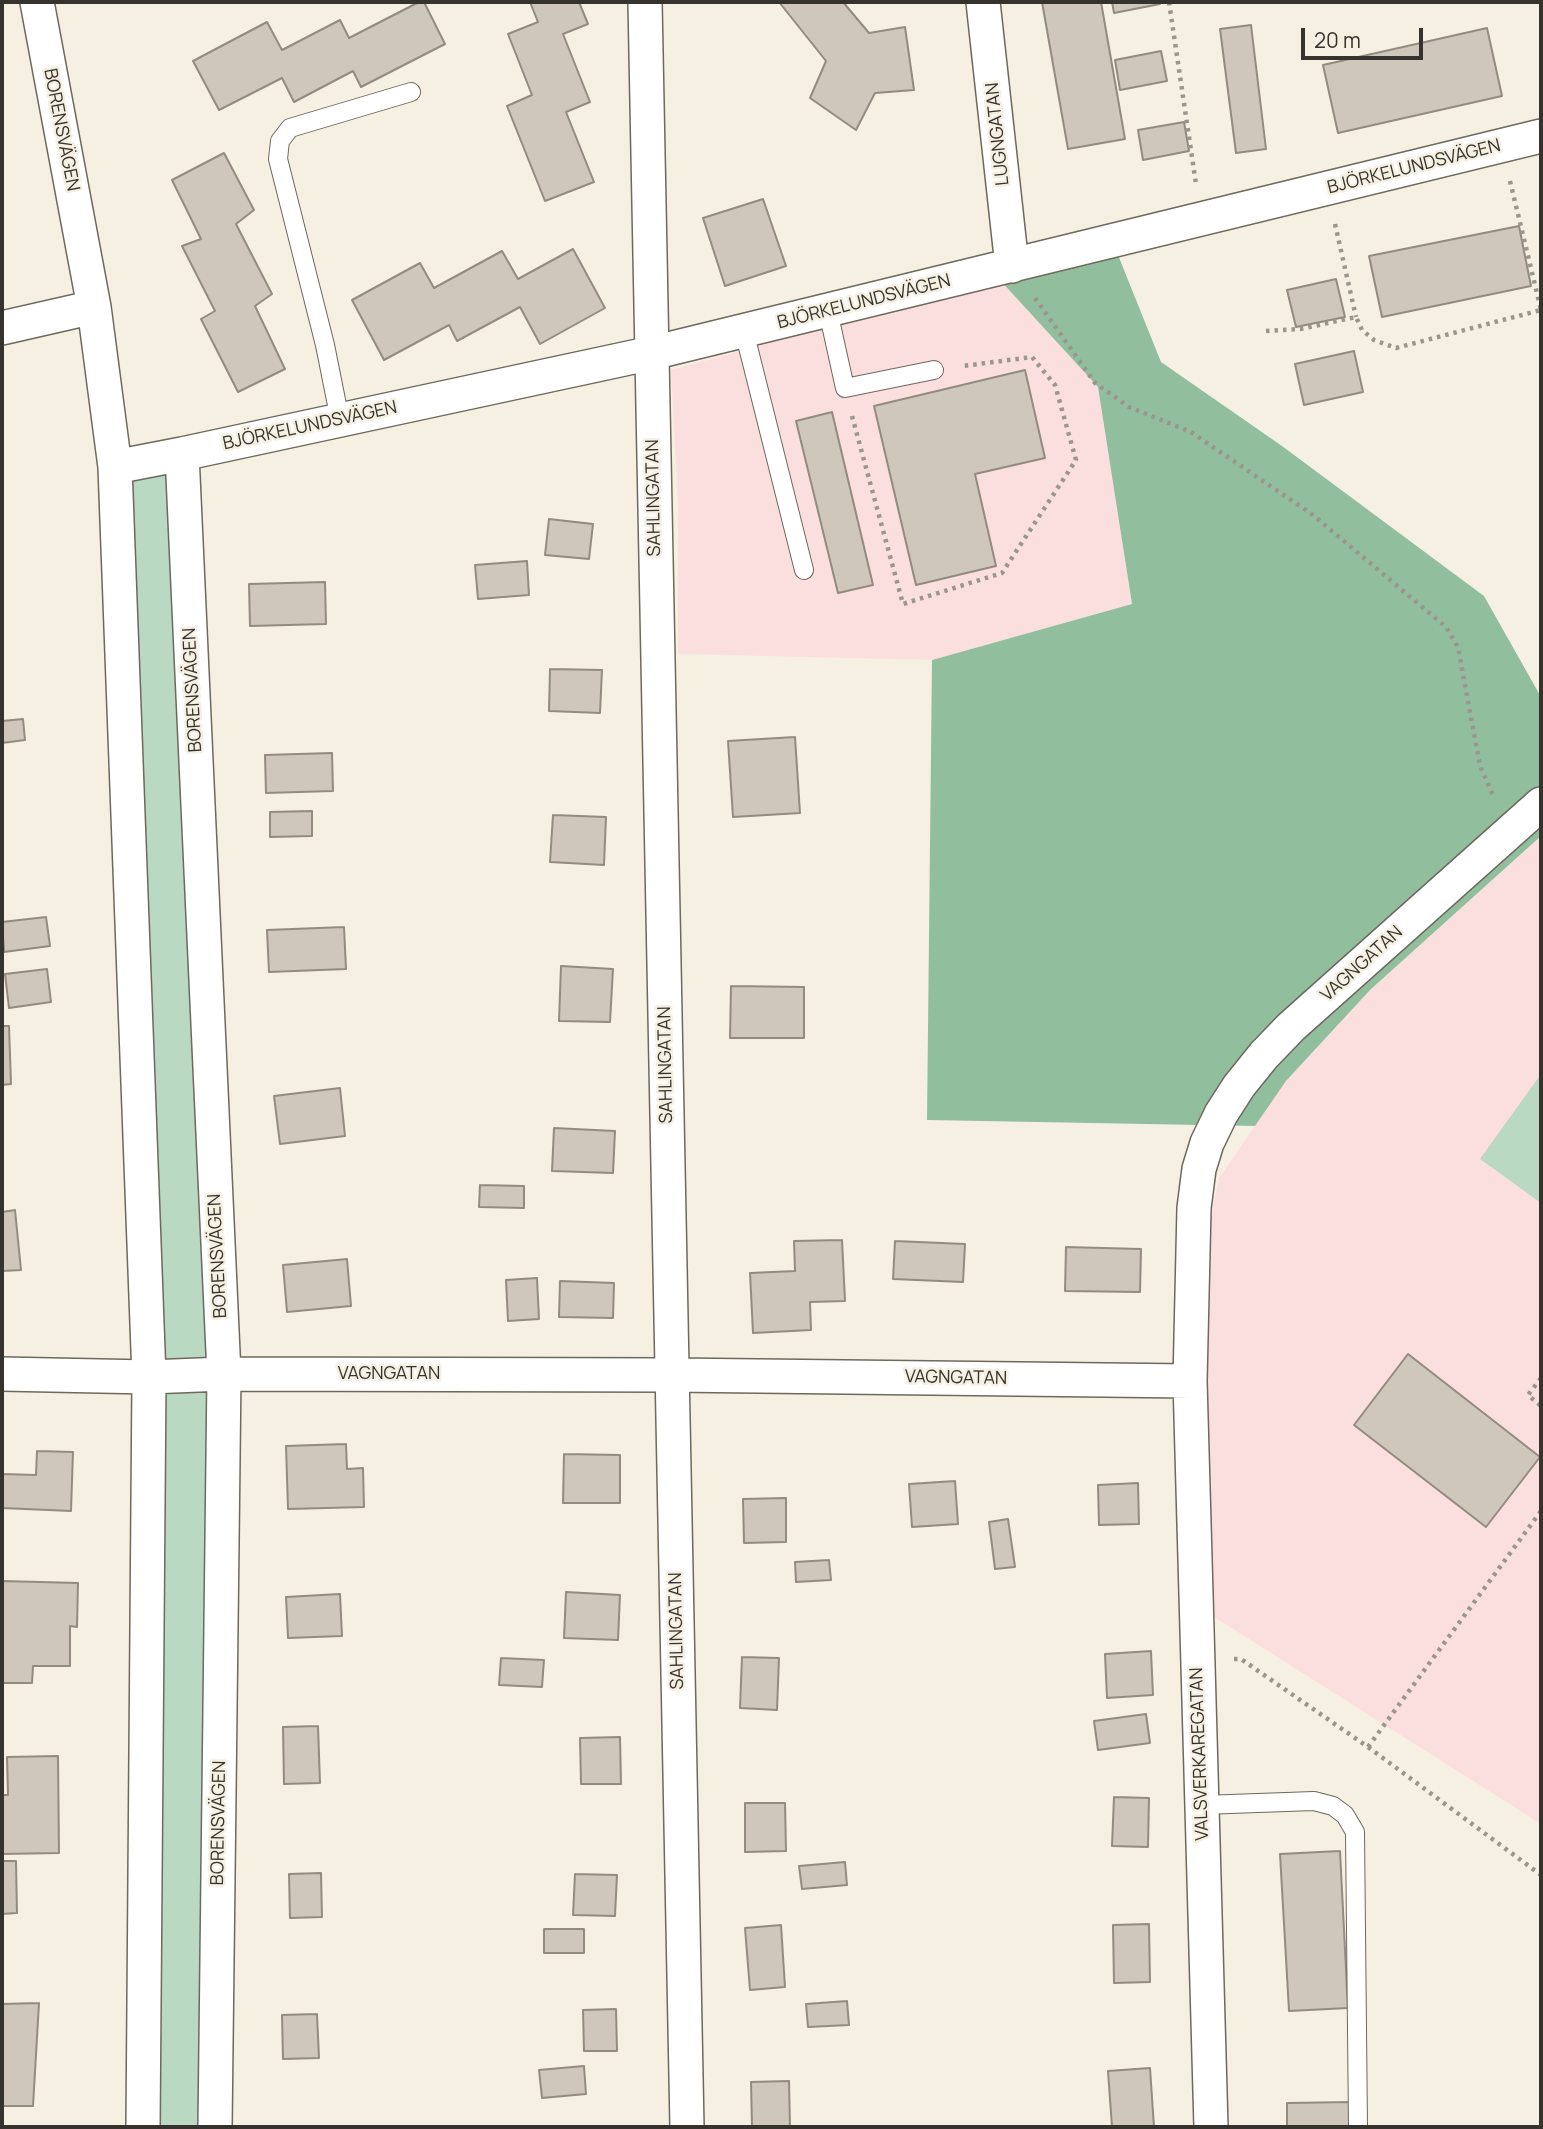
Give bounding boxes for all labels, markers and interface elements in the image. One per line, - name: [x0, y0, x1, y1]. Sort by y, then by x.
- scale bar: [1305, 14, 1428, 58]
- text: 20 m: [1314, 26, 1361, 54]
- street label: BORENSVÄGEN: [39, 67, 83, 193]
- street label: LUGNGATAN: [982, 81, 1014, 187]
- street label: BJÖRKELUNDSVÄGEN: [1325, 135, 1503, 199]
- street label: BJÖRKELUNDSVÄGEN: [775, 270, 953, 334]
- street label: BJÖRKELUNDSVÄGEN: [221, 397, 399, 455]
- street label: SAHLINGATAN: [642, 439, 666, 557]
- street label: BORENSVÄGEN: [179, 627, 207, 753]
- street label: VAGNGATAN: [1317, 922, 1407, 1006]
- street label: SAHLINGATAN: [654, 1006, 678, 1124]
- street label: BORENSVÄGEN: [204, 1193, 232, 1319]
- street label: VAGNGATAN: [338, 1363, 440, 1385]
- street label: VAGNGATAN: [905, 1366, 1007, 1390]
- street label: SAHLINGATAN: [665, 1572, 689, 1690]
- street label: VALSVERKAREGATAN: [1186, 1667, 1214, 1841]
- street label: BORENSVÄGEN: [207, 1761, 231, 1885]

